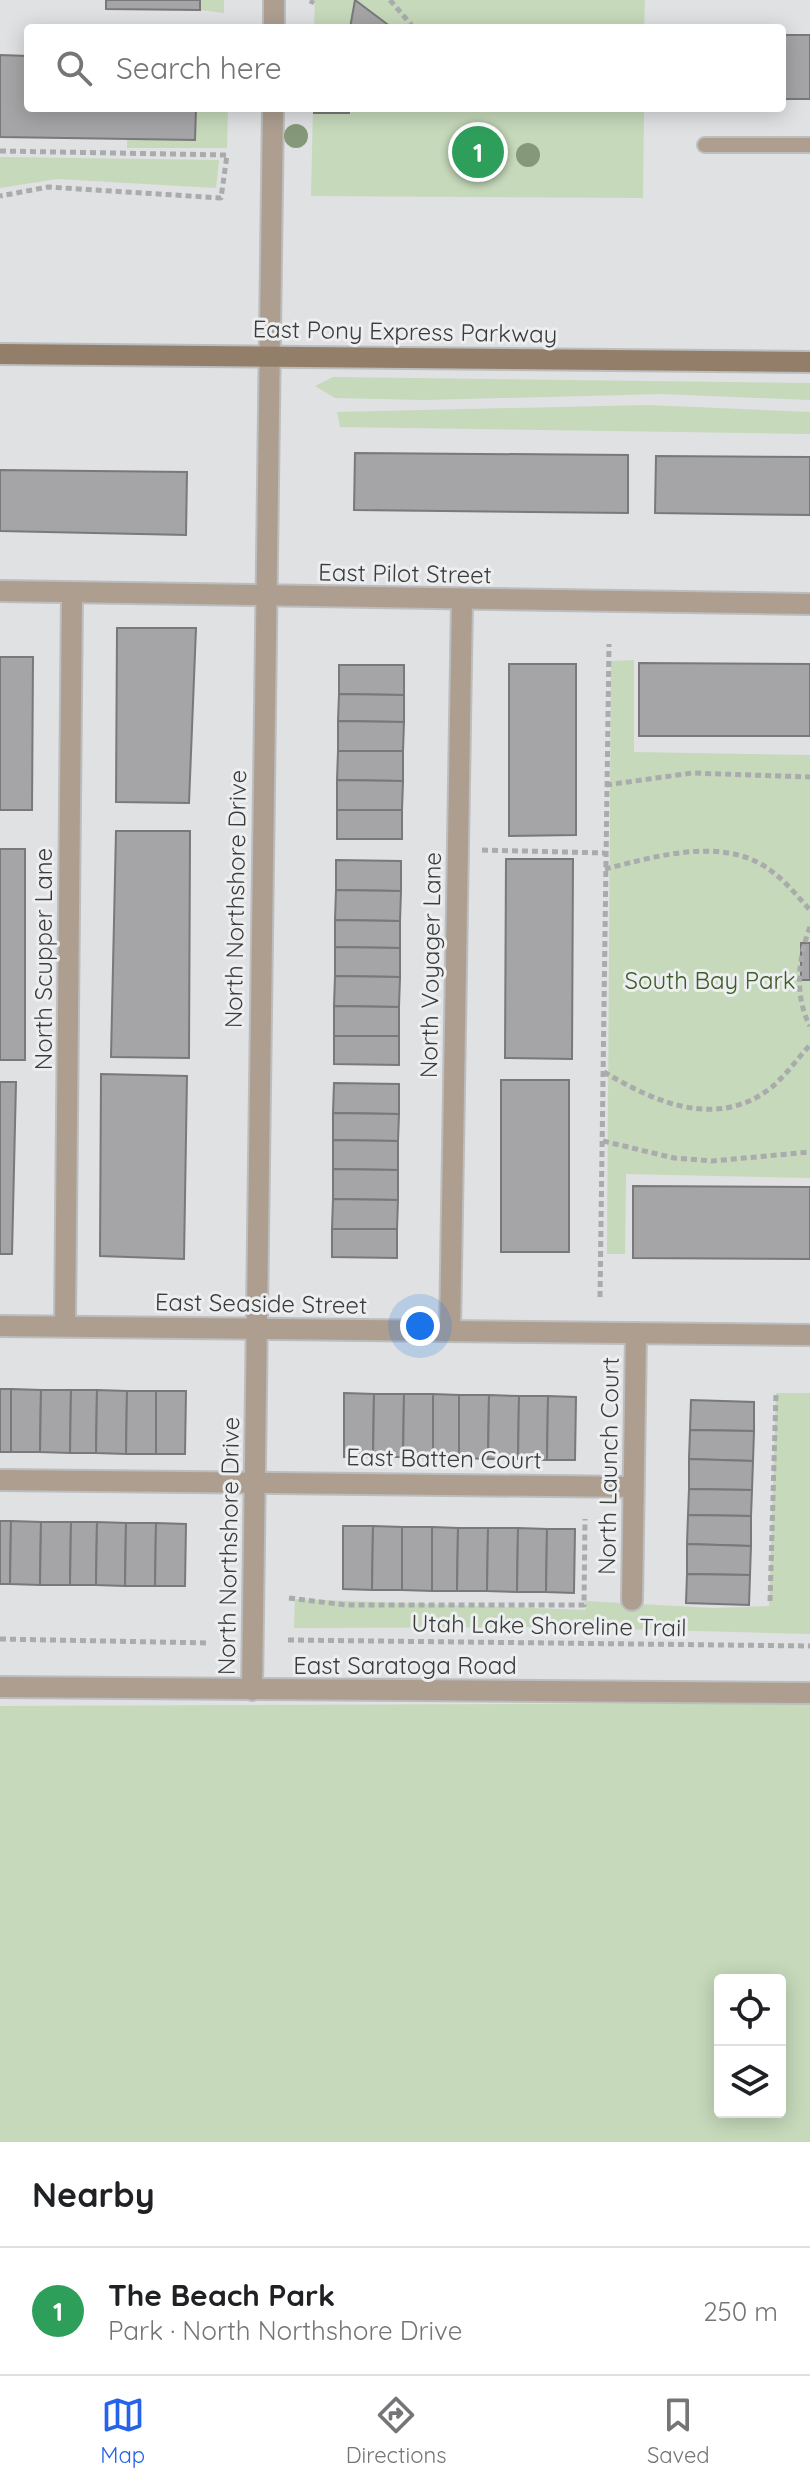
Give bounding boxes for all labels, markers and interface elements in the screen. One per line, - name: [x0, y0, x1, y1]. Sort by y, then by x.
- search box: [24, 24, 786, 112]
- icon: search: [52, 46, 96, 90]
- text: Search here: [116, 49, 282, 87]
- pin: 1: [452, 122, 504, 182]
- street label: East Pony Express Parkway: [252, 313, 558, 349]
- street label: East Pilot Street: [318, 556, 492, 590]
- street label: North Northshore Drive: [218, 770, 252, 1028]
- street label: North Scupper Lane: [28, 848, 58, 1070]
- street label: North Voyager Lane: [413, 852, 447, 1078]
- park label: South Bay Park: [624, 965, 796, 995]
- street label: East Seaside Street: [155, 1286, 367, 1320]
- your location: [400, 1306, 440, 1346]
- street label: North Launch Court: [591, 1357, 625, 1575]
- street label: North Northshore Drive: [211, 1417, 245, 1675]
- street label: East Batten Court: [346, 1441, 542, 1475]
- street label: Utah Lake Shoreline Trail: [411, 1608, 687, 1642]
- street label: East Saratoga Road: [293, 1650, 517, 1680]
- map controls: [714, 1974, 786, 2118]
- button: locate: [714, 1974, 786, 2046]
- button: layers: [714, 2046, 786, 2118]
- text: Nearby: [32, 2173, 155, 2216]
- text: The Beach Park: [108, 2276, 335, 2314]
- text: 1: [53, 2295, 63, 2328]
- text: 250 m: [703, 2295, 778, 2328]
- text: Park · North Northshore Drive: [108, 2314, 462, 2347]
- tab: Map: [100, 2393, 145, 2469]
- tab: Directions: [346, 2393, 446, 2469]
- tab: Saved: [647, 2393, 710, 2469]

